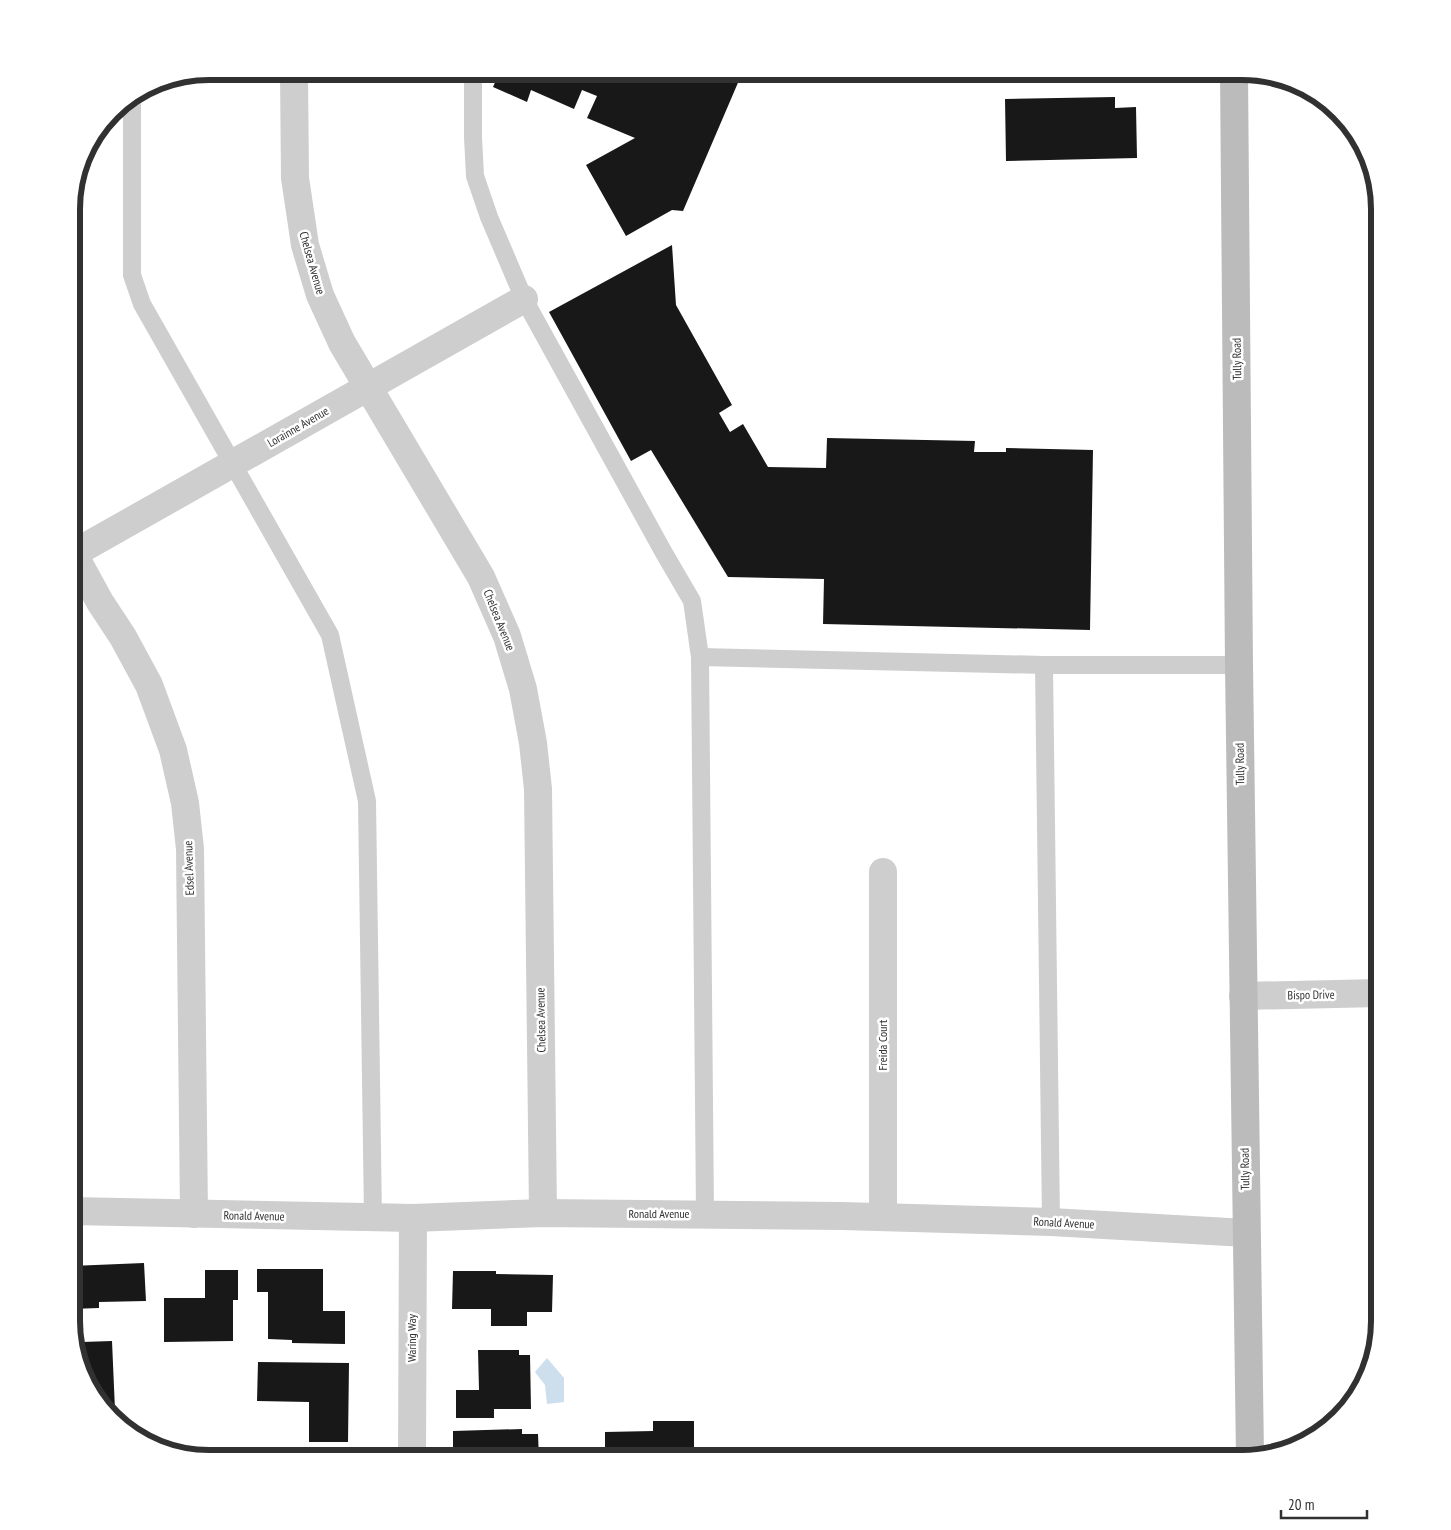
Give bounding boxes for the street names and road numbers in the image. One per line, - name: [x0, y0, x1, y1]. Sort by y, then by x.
- street label: Chelsea Avenue: [296, 230, 329, 296]
- street label: Tully Road: [1229, 338, 1244, 380]
- street label: Lorainne Avenue: [264, 403, 331, 450]
- street label: Chelsea Avenue: [480, 587, 519, 653]
- street label: Tully Road: [1232, 743, 1247, 785]
- street label: Edsel Avenue: [180, 840, 197, 896]
- street label: Chelsea Avenue: [532, 987, 549, 1053]
- street label: Bispo Drive: [1287, 987, 1335, 1002]
- street label: Freida Court: [875, 1019, 890, 1070]
- street label: Tully Road: [1237, 1148, 1252, 1190]
- street label: Ronald Avenue: [628, 1206, 690, 1221]
- street label: Ronald Avenue: [223, 1207, 285, 1224]
- street label: Ronald Avenue: [1033, 1213, 1095, 1232]
- street label: Waring Way: [404, 1313, 419, 1362]

